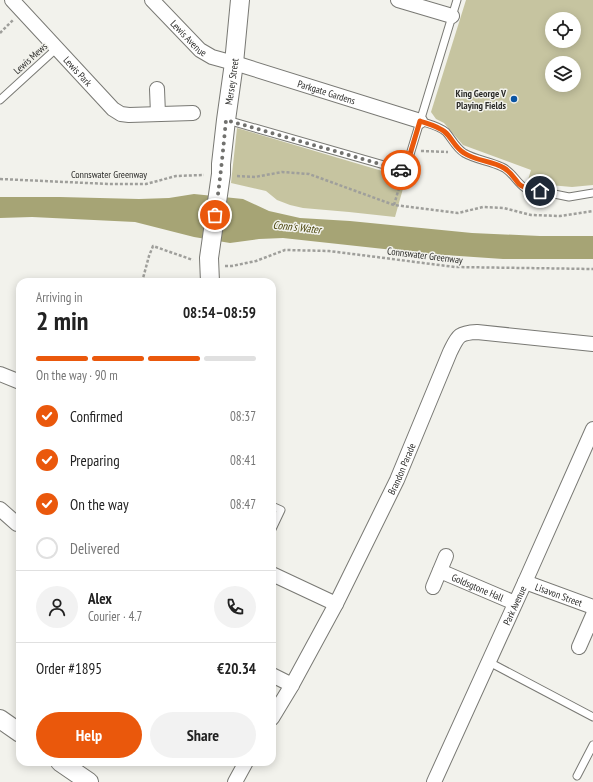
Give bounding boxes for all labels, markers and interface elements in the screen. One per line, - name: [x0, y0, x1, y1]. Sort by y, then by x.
- map controls: [545, 12, 581, 92]
- button: locate: [545, 12, 581, 48]
- street label: Lewis Avenue: [168, 17, 209, 60]
- street label: Lewis Mews: [11, 39, 50, 77]
- street label: Lewis Park: [60, 54, 95, 89]
- button: layers: [545, 56, 581, 92]
- street label: Mersey Street: [222, 57, 241, 106]
- street label: Parkgate Gardens: [296, 77, 358, 108]
- place label: King George V Playing Fields: [455, 87, 507, 112]
- marker: King George V Playing Fields: [509, 94, 519, 104]
- courier: [381, 150, 421, 190]
- icon: car: [390, 159, 412, 181]
- street label: Connswater Greenway: [71, 168, 147, 181]
- pin: [523, 174, 557, 208]
- icon: home: [529, 180, 551, 202]
- pin: [198, 198, 232, 232]
- icon: bag: [204, 204, 226, 226]
- water label: Conn's Water: [272, 218, 324, 237]
- street label: Connswater Greenway: [386, 244, 464, 267]
- text: Arriving in: [36, 289, 83, 306]
- text: 08:54–08:59: [183, 303, 256, 322]
- text: 2 min: [36, 304, 89, 337]
- text: On the way · 90 m: [36, 367, 118, 384]
- icon: check: [36, 405, 58, 427]
- text: Confirmed: [70, 407, 123, 426]
- text: 08:37: [230, 408, 256, 425]
- street label: Brandon Parade: [385, 441, 419, 497]
- icon: check: [36, 449, 58, 471]
- text: Preparing: [70, 451, 120, 470]
- text: 08:41: [230, 452, 256, 469]
- icon: check: [36, 493, 58, 515]
- text: On the way: [70, 495, 129, 514]
- text: 08:47: [230, 496, 256, 513]
- text: Delivered: [70, 539, 120, 558]
- street label: Goldsgtone Hall: [449, 571, 506, 605]
- street label: Lisavon Street: [533, 580, 584, 610]
- street label: Park Avenue: [500, 584, 529, 627]
- button: person: [36, 586, 78, 628]
- button: phone: [214, 586, 256, 628]
- text: Alex: [88, 589, 112, 608]
- text: Courier · 4.7: [88, 608, 142, 625]
- text: Order #1895: [36, 659, 102, 678]
- text: €20.34: [217, 659, 256, 678]
- button: Help: [36, 712, 142, 758]
- button: Share: [150, 712, 256, 758]

